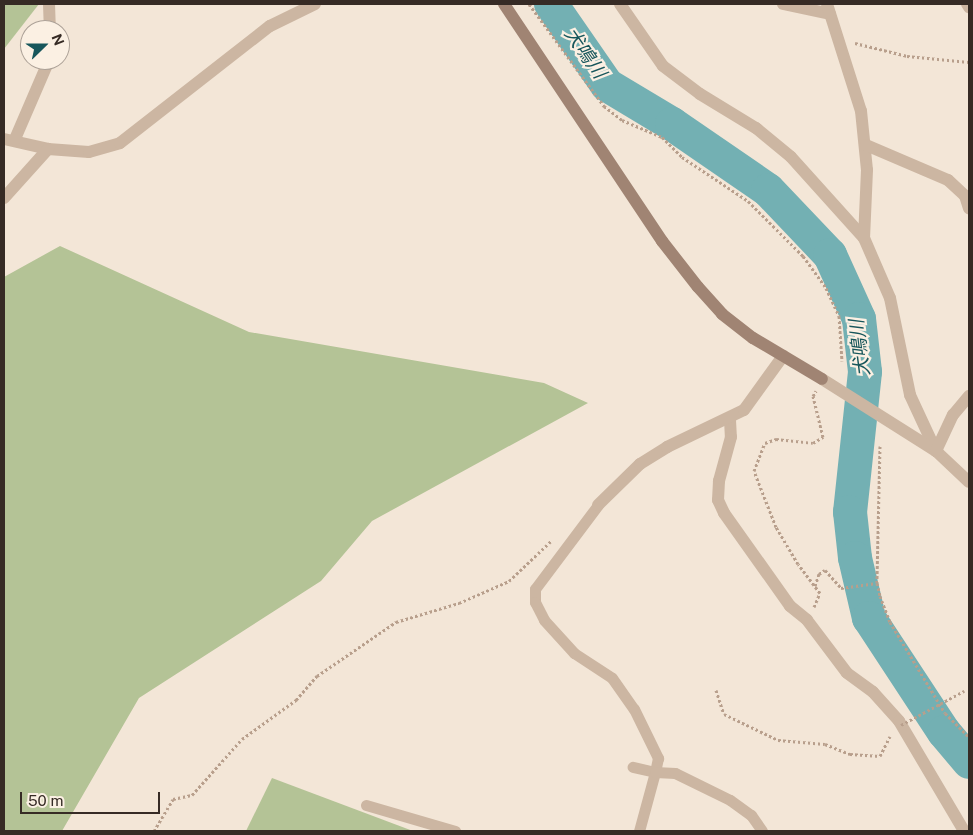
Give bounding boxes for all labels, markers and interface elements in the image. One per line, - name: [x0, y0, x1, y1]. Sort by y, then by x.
- north arrow: [20, 20, 70, 70]
- water label: 犬鳴川: [559, 23, 611, 83]
- text: N: [49, 32, 67, 48]
- water label: 犬鳴川: [845, 318, 875, 378]
- scale bar: [22, 782, 162, 814]
- text: 50 m: [28, 792, 63, 809]

